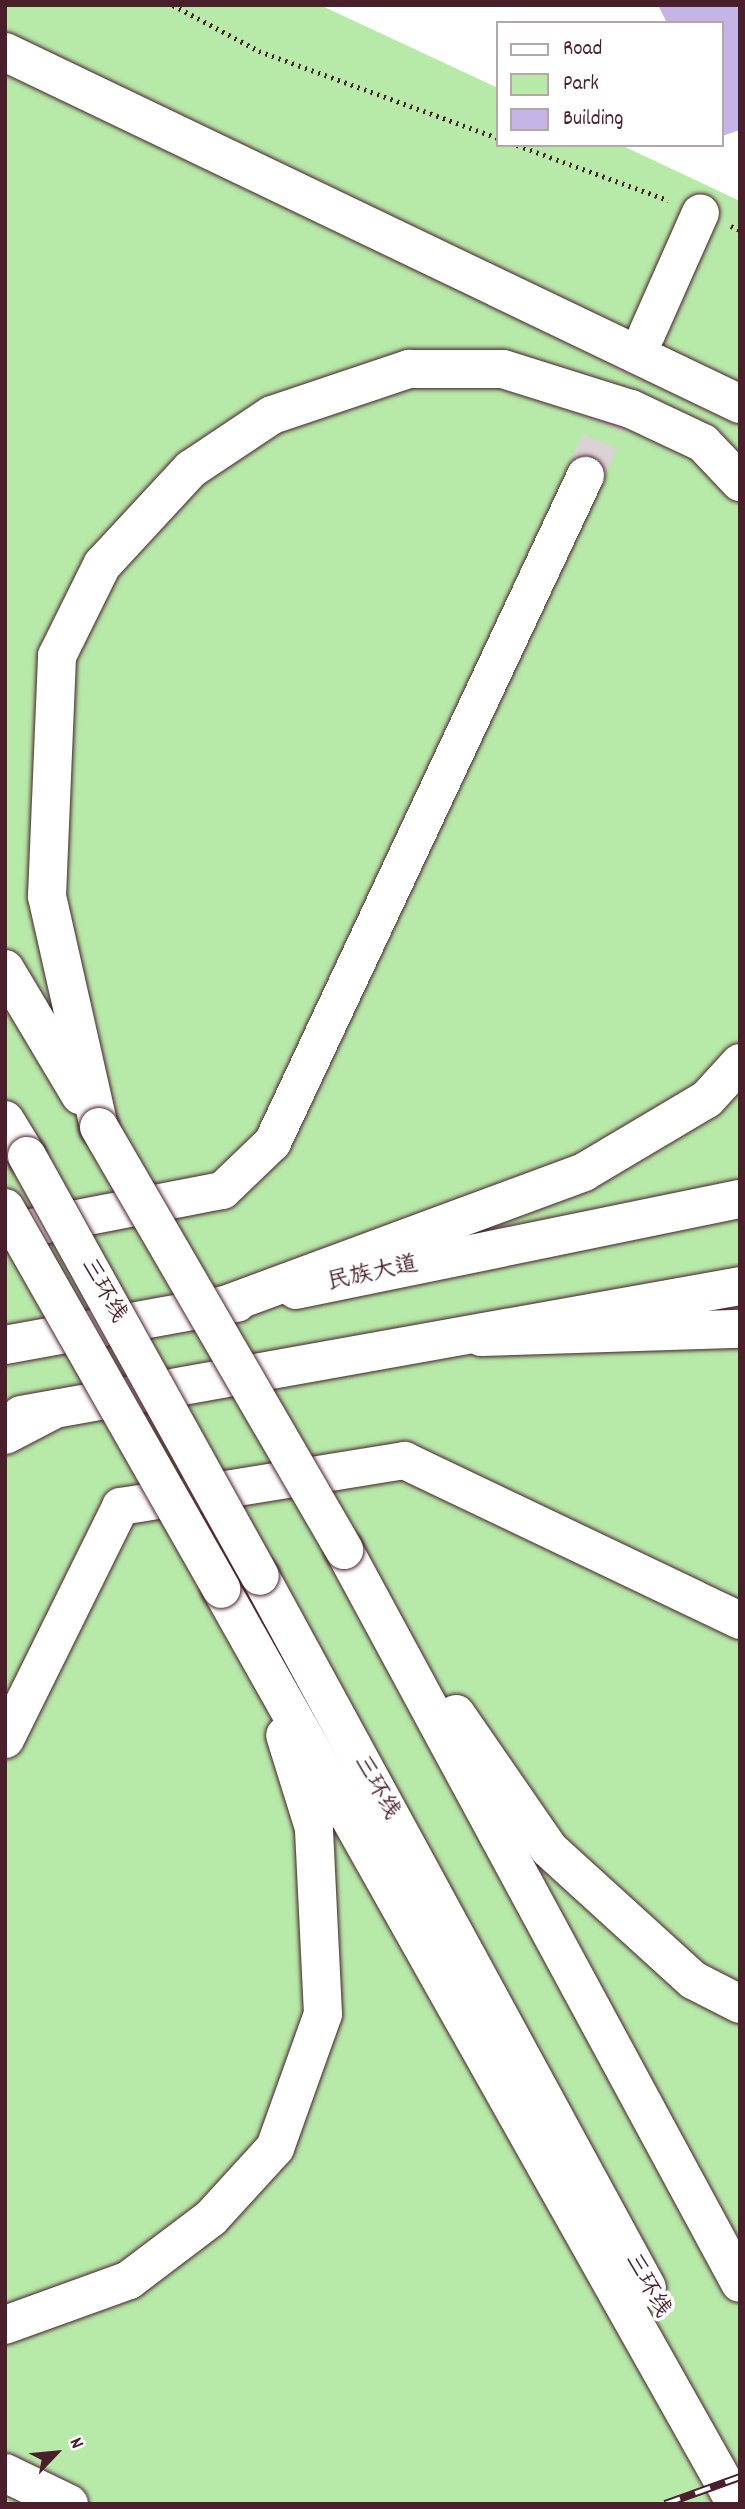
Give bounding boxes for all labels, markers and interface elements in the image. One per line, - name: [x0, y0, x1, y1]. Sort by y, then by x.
- legend: [496, 21, 724, 147]
- text: Road: [563, 35, 602, 65]
- text: Park: [563, 70, 599, 100]
- text: Building: [563, 105, 623, 135]
- street label: 民族大道: [325, 1252, 421, 1298]
- street label: 三环线: [73, 1254, 131, 1328]
- street label: 三环线: [346, 1751, 404, 1825]
- street label: 三环线: [617, 2249, 675, 2323]
- north arrow: [21, 2418, 91, 2488]
- text: N: [61, 2433, 90, 2454]

